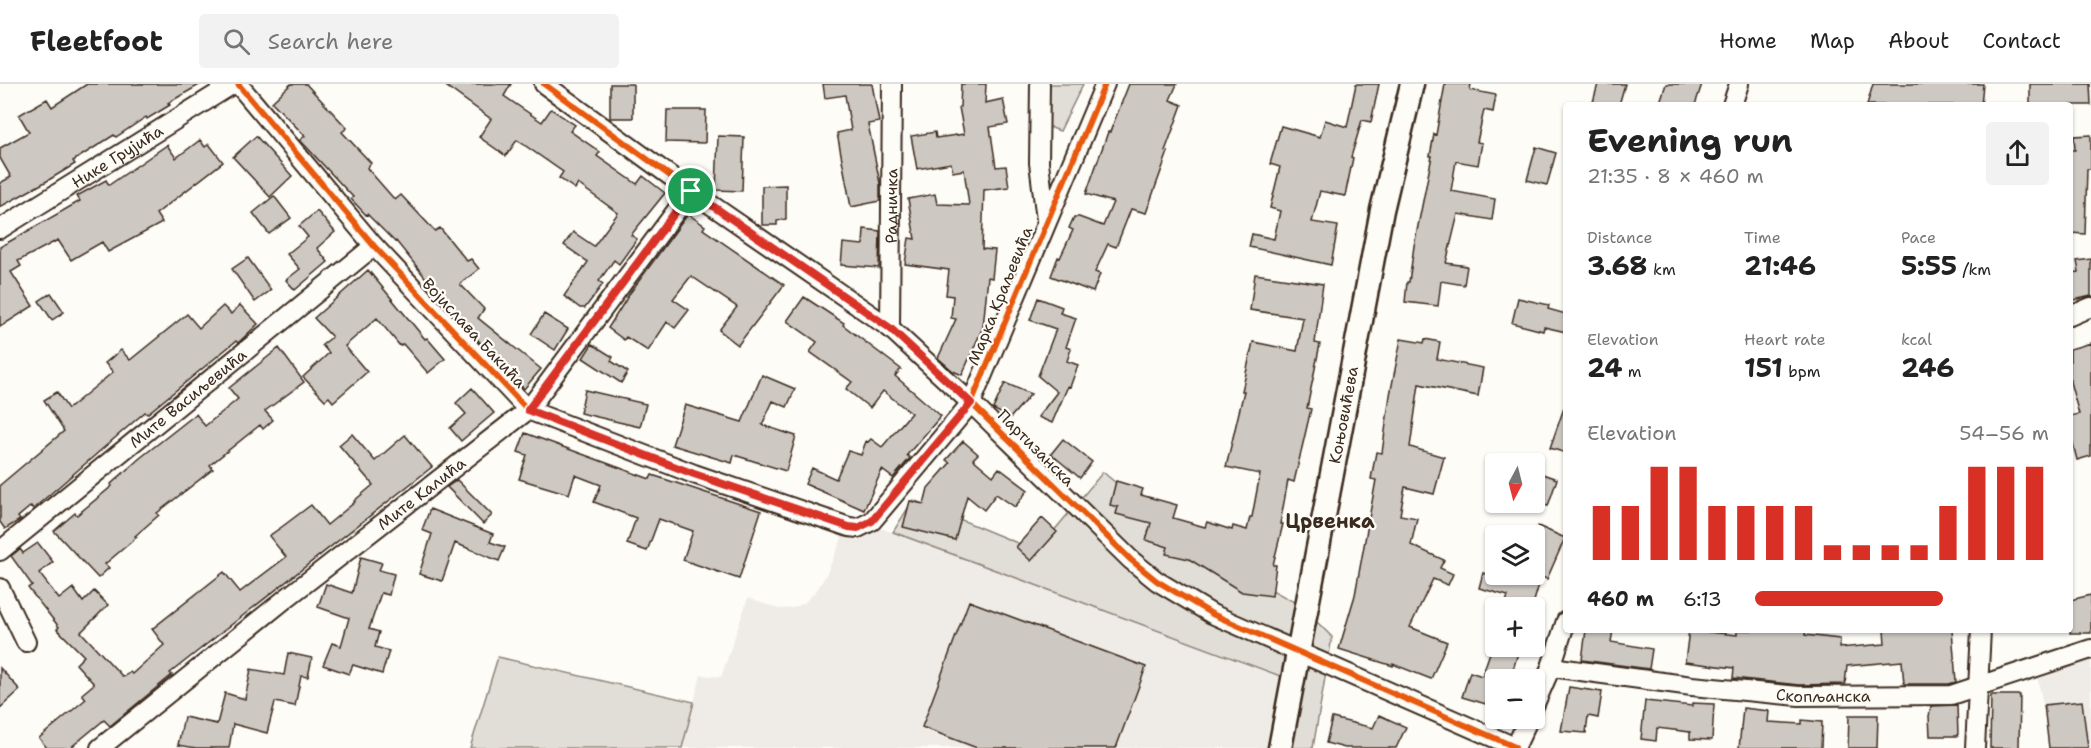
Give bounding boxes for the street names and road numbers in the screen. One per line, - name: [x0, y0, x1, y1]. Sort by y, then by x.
- street label: Нике Грујића: [67, 120, 167, 193]
- street label: Радничка: [880, 168, 902, 244]
- street label: Марка Краљевића: [963, 224, 1037, 368]
- street label: Војислава Бакића: [418, 274, 530, 392]
- street label: Мите Васиљевића: [124, 344, 251, 452]
- street label: Коњовићева: [1324, 364, 1363, 465]
- street label: Партизанска: [993, 405, 1079, 491]
- street label: Мите Калића: [373, 452, 470, 534]
- street label: Скопљанска: [1775, 683, 1871, 707]

